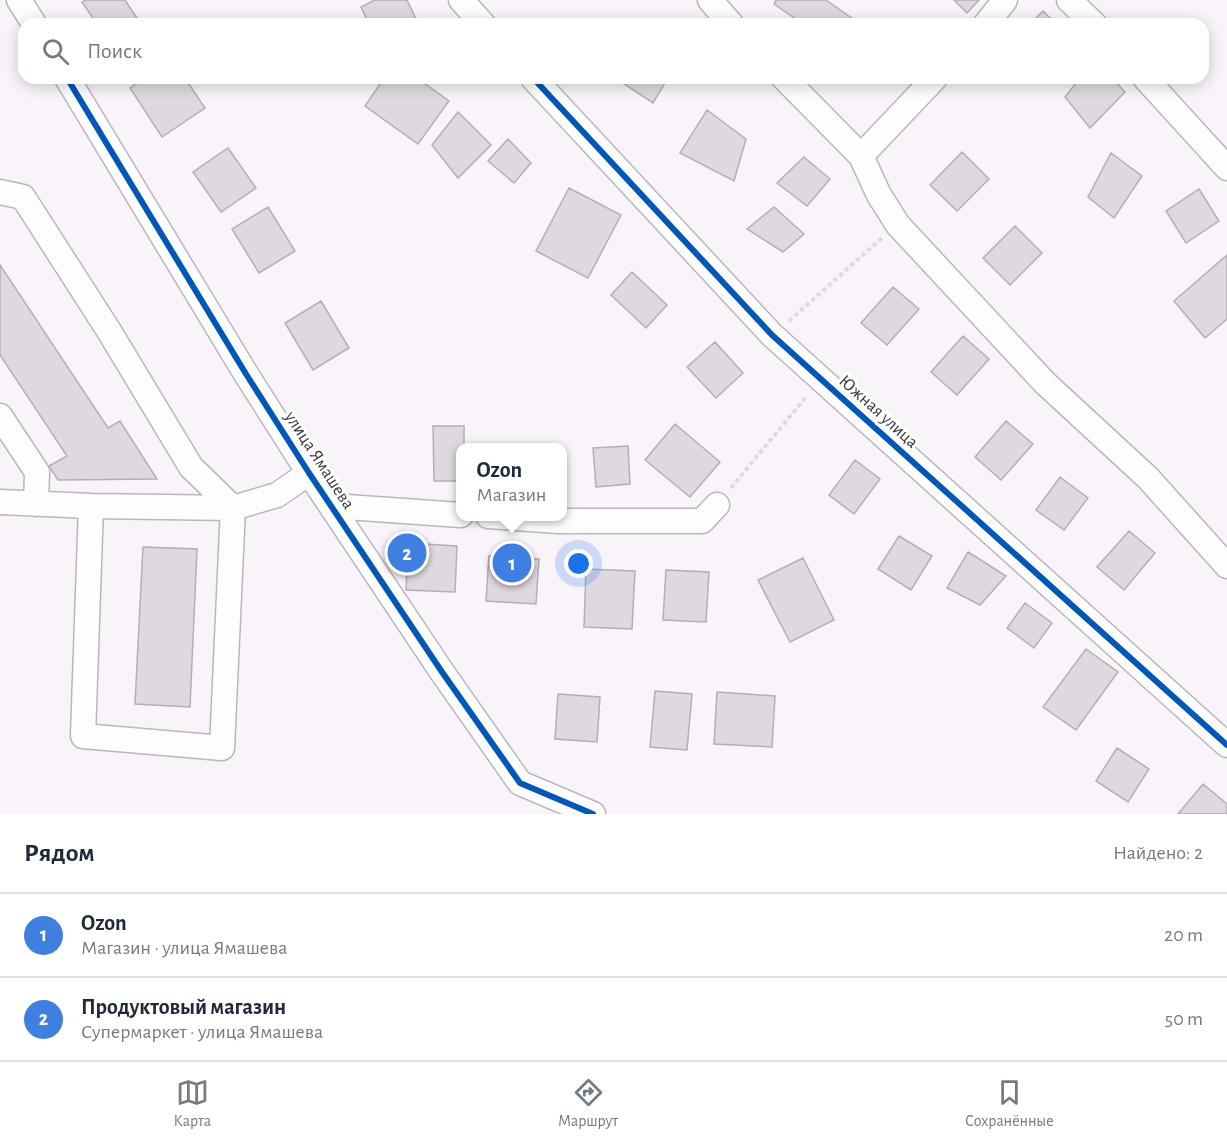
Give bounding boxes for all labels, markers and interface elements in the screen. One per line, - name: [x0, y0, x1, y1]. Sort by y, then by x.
- search box: [18, 18, 1209, 84]
- icon: search: [39, 35, 72, 68]
- text: Поиск: [87, 40, 142, 62]
- street label: Южная улица: [835, 372, 921, 452]
- street label: улица Ямашева: [280, 408, 357, 513]
- popup: [456, 443, 567, 521]
- text: Ozon: [476, 459, 522, 481]
- text: Магазин: [476, 485, 547, 505]
- pin: 2: [388, 530, 426, 576]
- pin: 1: [492, 540, 532, 586]
- your location: [564, 549, 593, 578]
- text: Рядом: [24, 840, 95, 866]
- text: Найдено: 2: [1113, 843, 1203, 863]
- text: Ozon: [81, 912, 127, 934]
- text: 1: [40, 925, 47, 945]
- text: 20 m: [1164, 925, 1203, 945]
- text: Магазин · улица Ямашева: [81, 938, 287, 958]
- text: Продуктовый магазин: [81, 996, 286, 1018]
- text: 2: [39, 1009, 48, 1029]
- text: 50 m: [1165, 1009, 1203, 1029]
- text: Супермаркет · улица Ямашева: [81, 1022, 323, 1042]
- tab: Карта: [173, 1076, 211, 1131]
- tab: Маршрут: [558, 1076, 618, 1131]
- tab: Сохранённые: [965, 1076, 1054, 1131]

